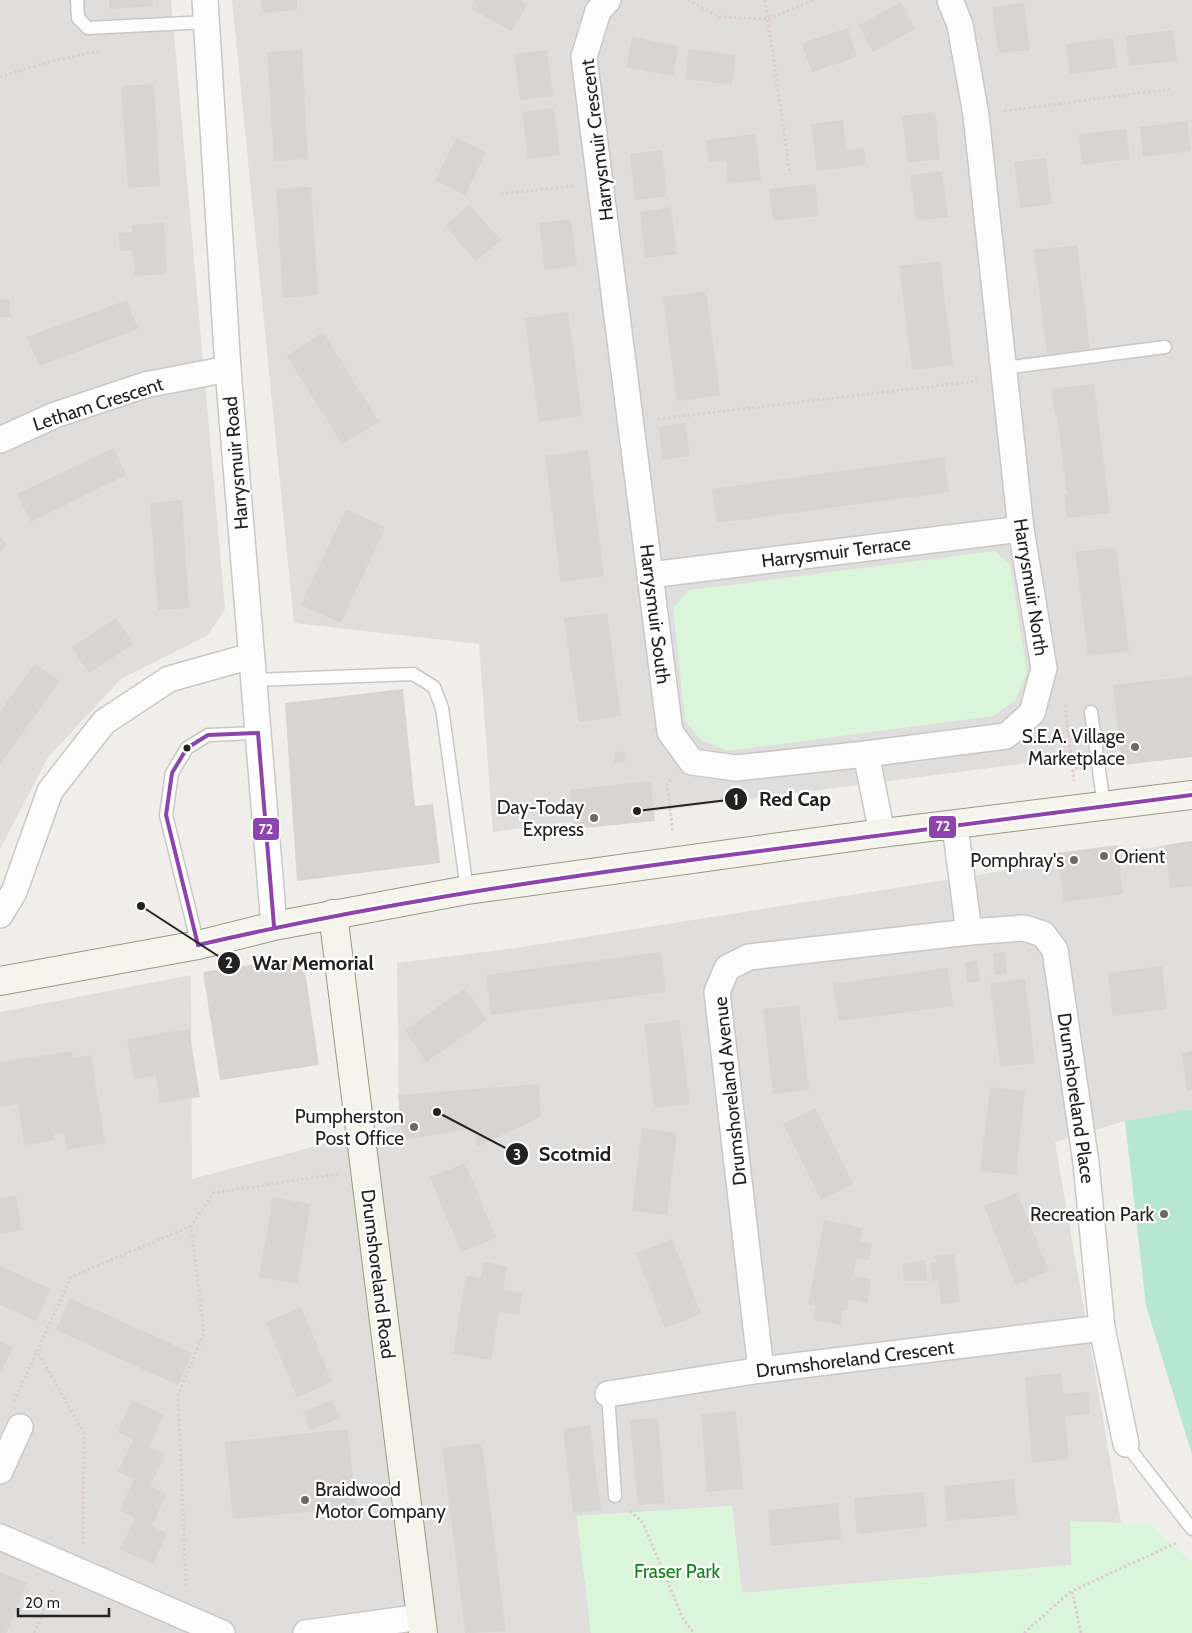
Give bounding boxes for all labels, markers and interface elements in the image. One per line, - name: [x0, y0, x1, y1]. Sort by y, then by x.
- street label: Harrysmuir Crescent: [576, 57, 618, 222]
- street label: Letham Crescent: [30, 372, 167, 436]
- street label: Harrysmuir Road: [219, 395, 253, 531]
- street label: Harrysmuir North: [1009, 517, 1053, 657]
- street label: Harrysmuir Terrace: [760, 531, 912, 573]
- street label: Harrysmuir South: [635, 543, 675, 685]
- place label: S.E.A. Village Marketplace: [1022, 725, 1125, 770]
- marker: S.E.A. Village Marketplace: [1129, 741, 1141, 753]
- unlabelled marker: [182, 743, 192, 753]
- callout: Red Cap: [724, 782, 841, 817]
- text: Red Cap: [759, 787, 831, 811]
- text: 1: [733, 791, 739, 809]
- place label: Day-Today Express: [497, 796, 584, 841]
- marker: Day-Today Express: [588, 812, 600, 824]
- line badge: 72: [928, 815, 957, 839]
- line badge: 72: [252, 817, 280, 841]
- text: 72: [936, 817, 950, 835]
- text: 72: [259, 820, 273, 838]
- place label: Orient: [1114, 845, 1166, 868]
- place label: Pomphray's: [970, 849, 1064, 872]
- marker: Orient: [1098, 850, 1110, 862]
- marker: Pomphray's: [1068, 854, 1080, 866]
- callout: War Memorial: [217, 946, 383, 981]
- text: War Memorial: [252, 951, 374, 975]
- text: 2: [225, 954, 233, 972]
- street label: Drumshoreland Avenue: [709, 995, 751, 1187]
- street label: Drumshoreland Place: [1053, 1011, 1099, 1185]
- place label: Pumpherston Post Office: [295, 1105, 404, 1150]
- marker: Pumpherston Post Office: [408, 1121, 420, 1133]
- callout: Scotmid: [504, 1137, 621, 1172]
- text: Scotmid: [539, 1142, 611, 1166]
- text: 3: [513, 1146, 521, 1164]
- street label: Drumshoreland Road: [356, 1188, 400, 1360]
- place label: Recreation Park: [1030, 1203, 1154, 1226]
- marker: Recreation Park: [1158, 1208, 1170, 1220]
- street label: Drumshoreland Crescent: [755, 1335, 956, 1383]
- place label: Braidwood Motor Company: [315, 1478, 446, 1523]
- marker: Braidwood Motor Company: [299, 1494, 311, 1506]
- park label: Fraser Park: [634, 1560, 721, 1583]
- scale bar: [18, 1586, 109, 1618]
- text: 20 m: [25, 1594, 60, 1612]

